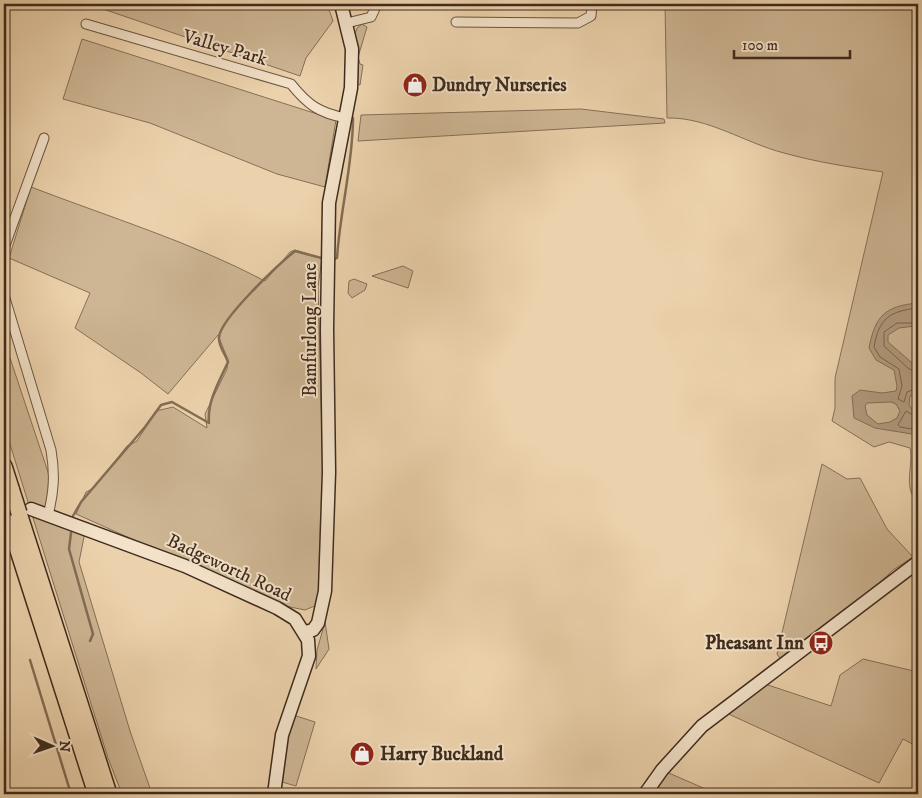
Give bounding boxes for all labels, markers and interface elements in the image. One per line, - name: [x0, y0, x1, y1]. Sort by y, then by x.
- street label: Valley Park: [179, 25, 270, 71]
- scale bar: [734, 28, 851, 60]
- text: 100 m: [742, 36, 778, 55]
- shop icon: Dundry Nurseries: [402, 72, 428, 98]
- place label: Dundry Nurseries: [432, 74, 567, 97]
- street label: Bamfurlong Lane: [299, 263, 322, 397]
- street label: Badgeworth Road: [163, 529, 295, 607]
- bus stop icon: Pheasant Inn: [808, 630, 834, 656]
- place label: Pheasant Inn: [705, 632, 805, 655]
- north arrow: [28, 720, 78, 770]
- text: N: [55, 740, 73, 753]
- shop icon: Harry Buckland: [349, 741, 375, 767]
- place label: Harry Buckland: [380, 743, 504, 766]

